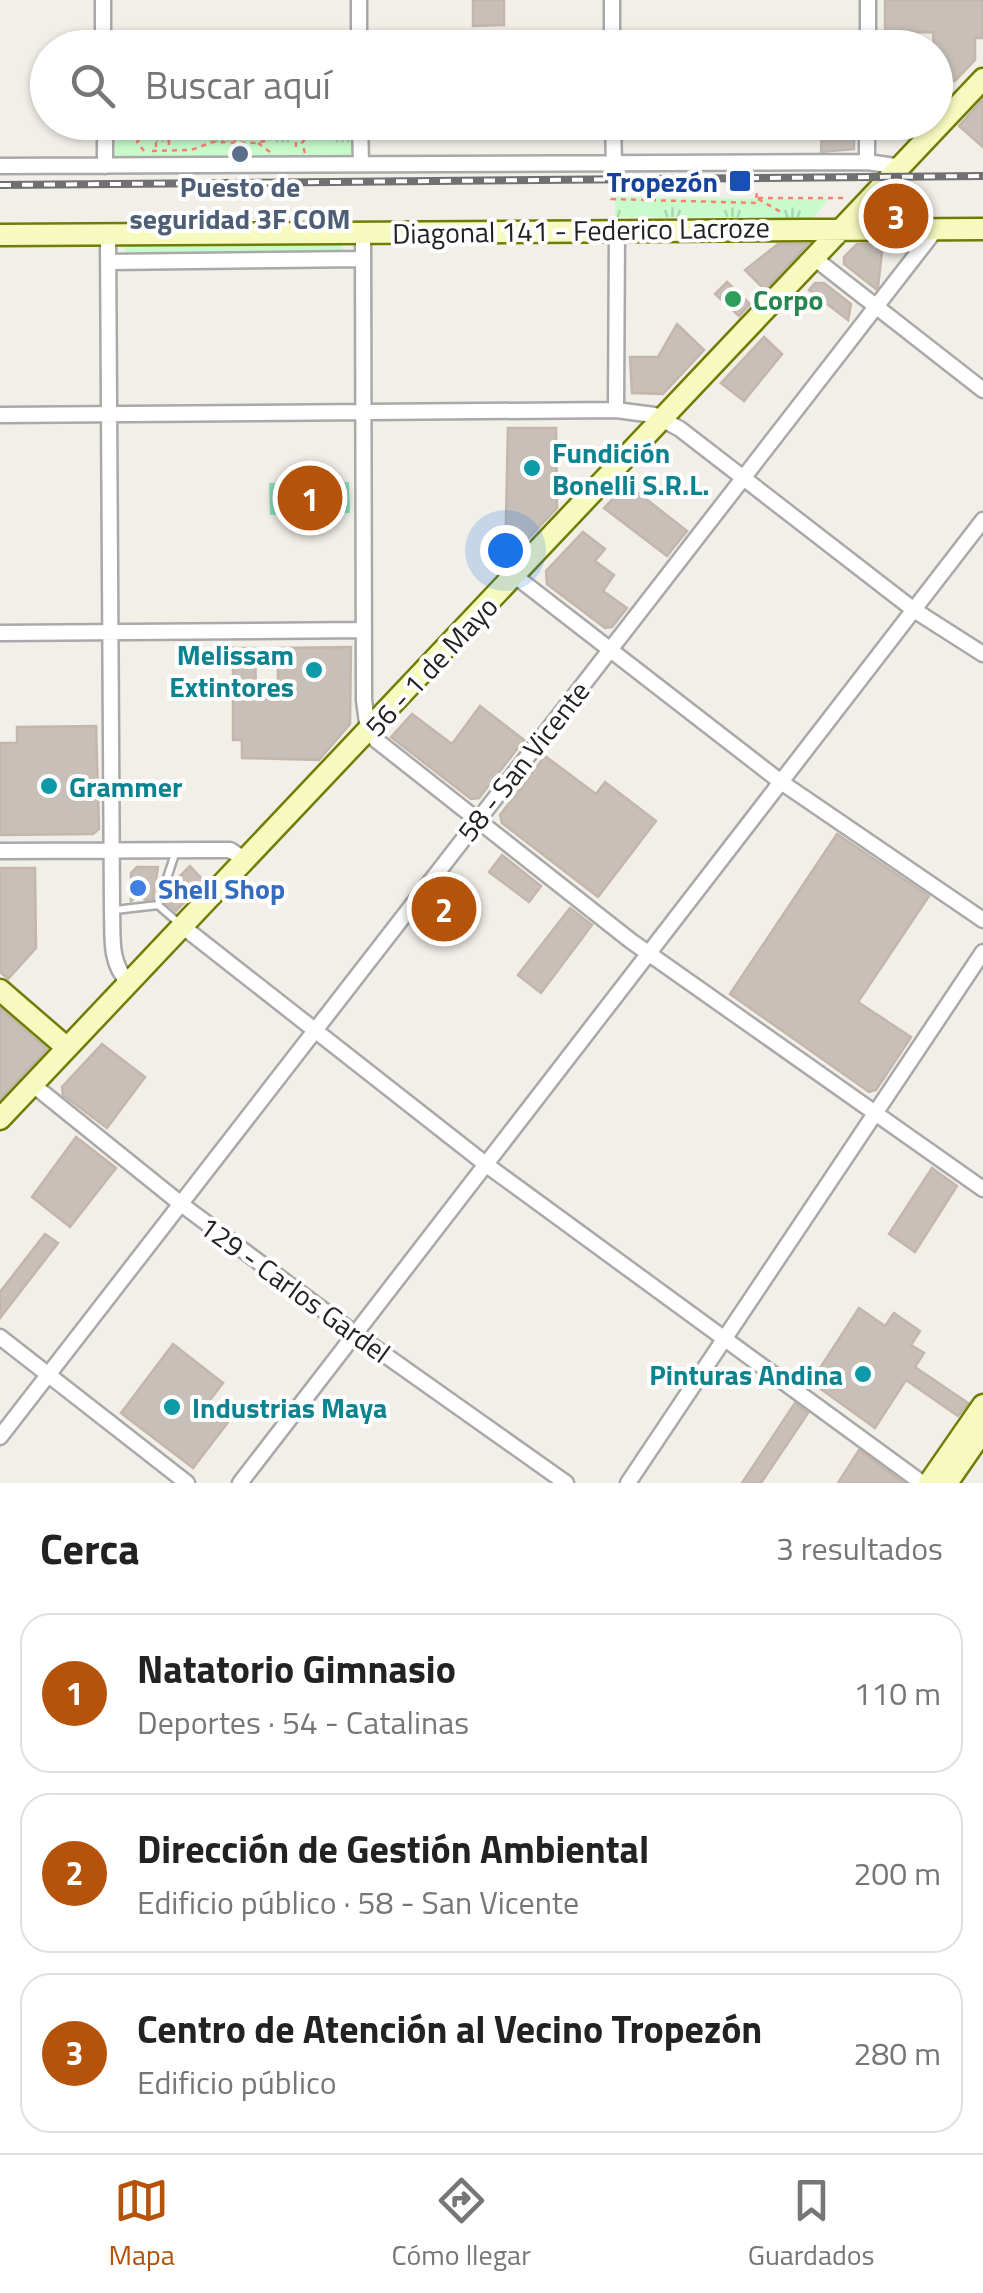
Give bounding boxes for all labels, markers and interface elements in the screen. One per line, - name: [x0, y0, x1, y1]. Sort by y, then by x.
- search box: [30, 30, 953, 140]
- text: Buscar aquí: [145, 56, 331, 114]
- icon: search: [65, 58, 120, 113]
- marker: Puesto de seguridad 3F COM: [229, 143, 251, 165]
- place label: Tropezón: [607, 160, 718, 203]
- place label: Puesto de seguridad 3F COM: [130, 165, 350, 240]
- marker: Tropezón: [727, 168, 753, 194]
- pin: 3: [864, 178, 928, 254]
- street label: Diagonal 141 - Federico Lacroze: [392, 205, 770, 255]
- place label: Corpo: [753, 278, 823, 321]
- marker: Corpo: [722, 288, 744, 310]
- place label: Fundición Bonelli S.R.L.: [552, 431, 710, 506]
- marker: Fundición Bonelli S.R.L.: [521, 457, 543, 479]
- pin: 1: [278, 460, 342, 536]
- your location: [480, 525, 531, 576]
- street label: 56 - 1 de Mayo: [354, 586, 508, 746]
- place label: Melissam Extintores: [169, 633, 294, 708]
- marker: Melissam Extintores: [303, 659, 325, 681]
- street label: 58 - San Vicente: [446, 671, 600, 851]
- place label: Grammer: [69, 765, 183, 808]
- marker: Grammer: [38, 775, 60, 797]
- place label: Shell Shop: [158, 867, 285, 910]
- pin: 2: [412, 872, 476, 946]
- marker: Shell Shop: [127, 877, 149, 899]
- street label: 129 - Carlos Gardel: [191, 1205, 399, 1373]
- place label: Pinturas Andina: [649, 1353, 843, 1396]
- marker: Pinturas Andina: [852, 1363, 874, 1385]
- place label: Industrias Maya: [192, 1386, 387, 1429]
- marker: Industrias Maya: [161, 1396, 183, 1418]
- text: Cerca: [40, 1516, 140, 1580]
- text: 3 resultados: [776, 1524, 943, 1572]
- text: Natatorio Gimnasio: [137, 1640, 456, 1698]
- text: 1: [66, 1669, 83, 1717]
- text: 110 m: [853, 1669, 941, 1717]
- text: Deportes · 54 - Catalinas: [137, 1698, 469, 1746]
- text: Dirección de Gestión Ambiental: [137, 1820, 649, 1878]
- text: 2: [66, 1849, 83, 1897]
- text: 200 m: [853, 1849, 941, 1897]
- text: Edificio público · 58 - San Vicente: [137, 1878, 579, 1926]
- text: Centro de Atención al Vecino Tropezón: [137, 2000, 762, 2058]
- text: 3: [66, 2029, 83, 2077]
- text: 280 m: [853, 2029, 941, 2077]
- text: Edificio público: [137, 2058, 337, 2106]
- tab: Mapa: [108, 2173, 175, 2276]
- tab: Cómo llegar: [392, 2173, 531, 2276]
- tab: Guardados: [748, 2173, 875, 2276]

